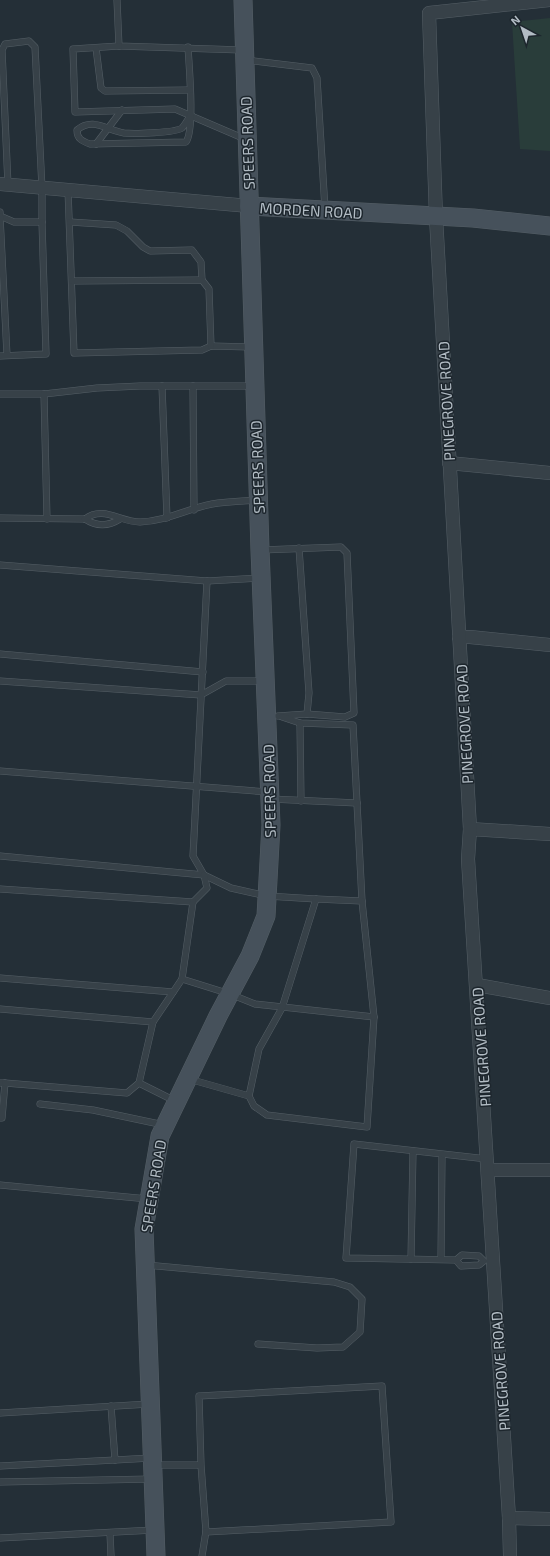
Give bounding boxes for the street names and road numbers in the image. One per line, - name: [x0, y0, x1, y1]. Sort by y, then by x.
- street label: SPEERS ROAD: [236, 96, 258, 190]
- street label: MORDEN ROAD: [259, 198, 363, 222]
- street label: PINEGROVE ROAD: [434, 341, 458, 461]
- street label: SPEERS ROAD: [246, 420, 268, 514]
- street label: PINEGROVE ROAD: [452, 664, 476, 784]
- street label: SPEERS ROAD: [259, 744, 279, 838]
- street label: PINEGROVE ROAD: [468, 987, 494, 1107]
- street label: SPEERS ROAD: [137, 1138, 169, 1234]
- street label: PINEGROVE ROAD: [487, 1311, 513, 1431]

